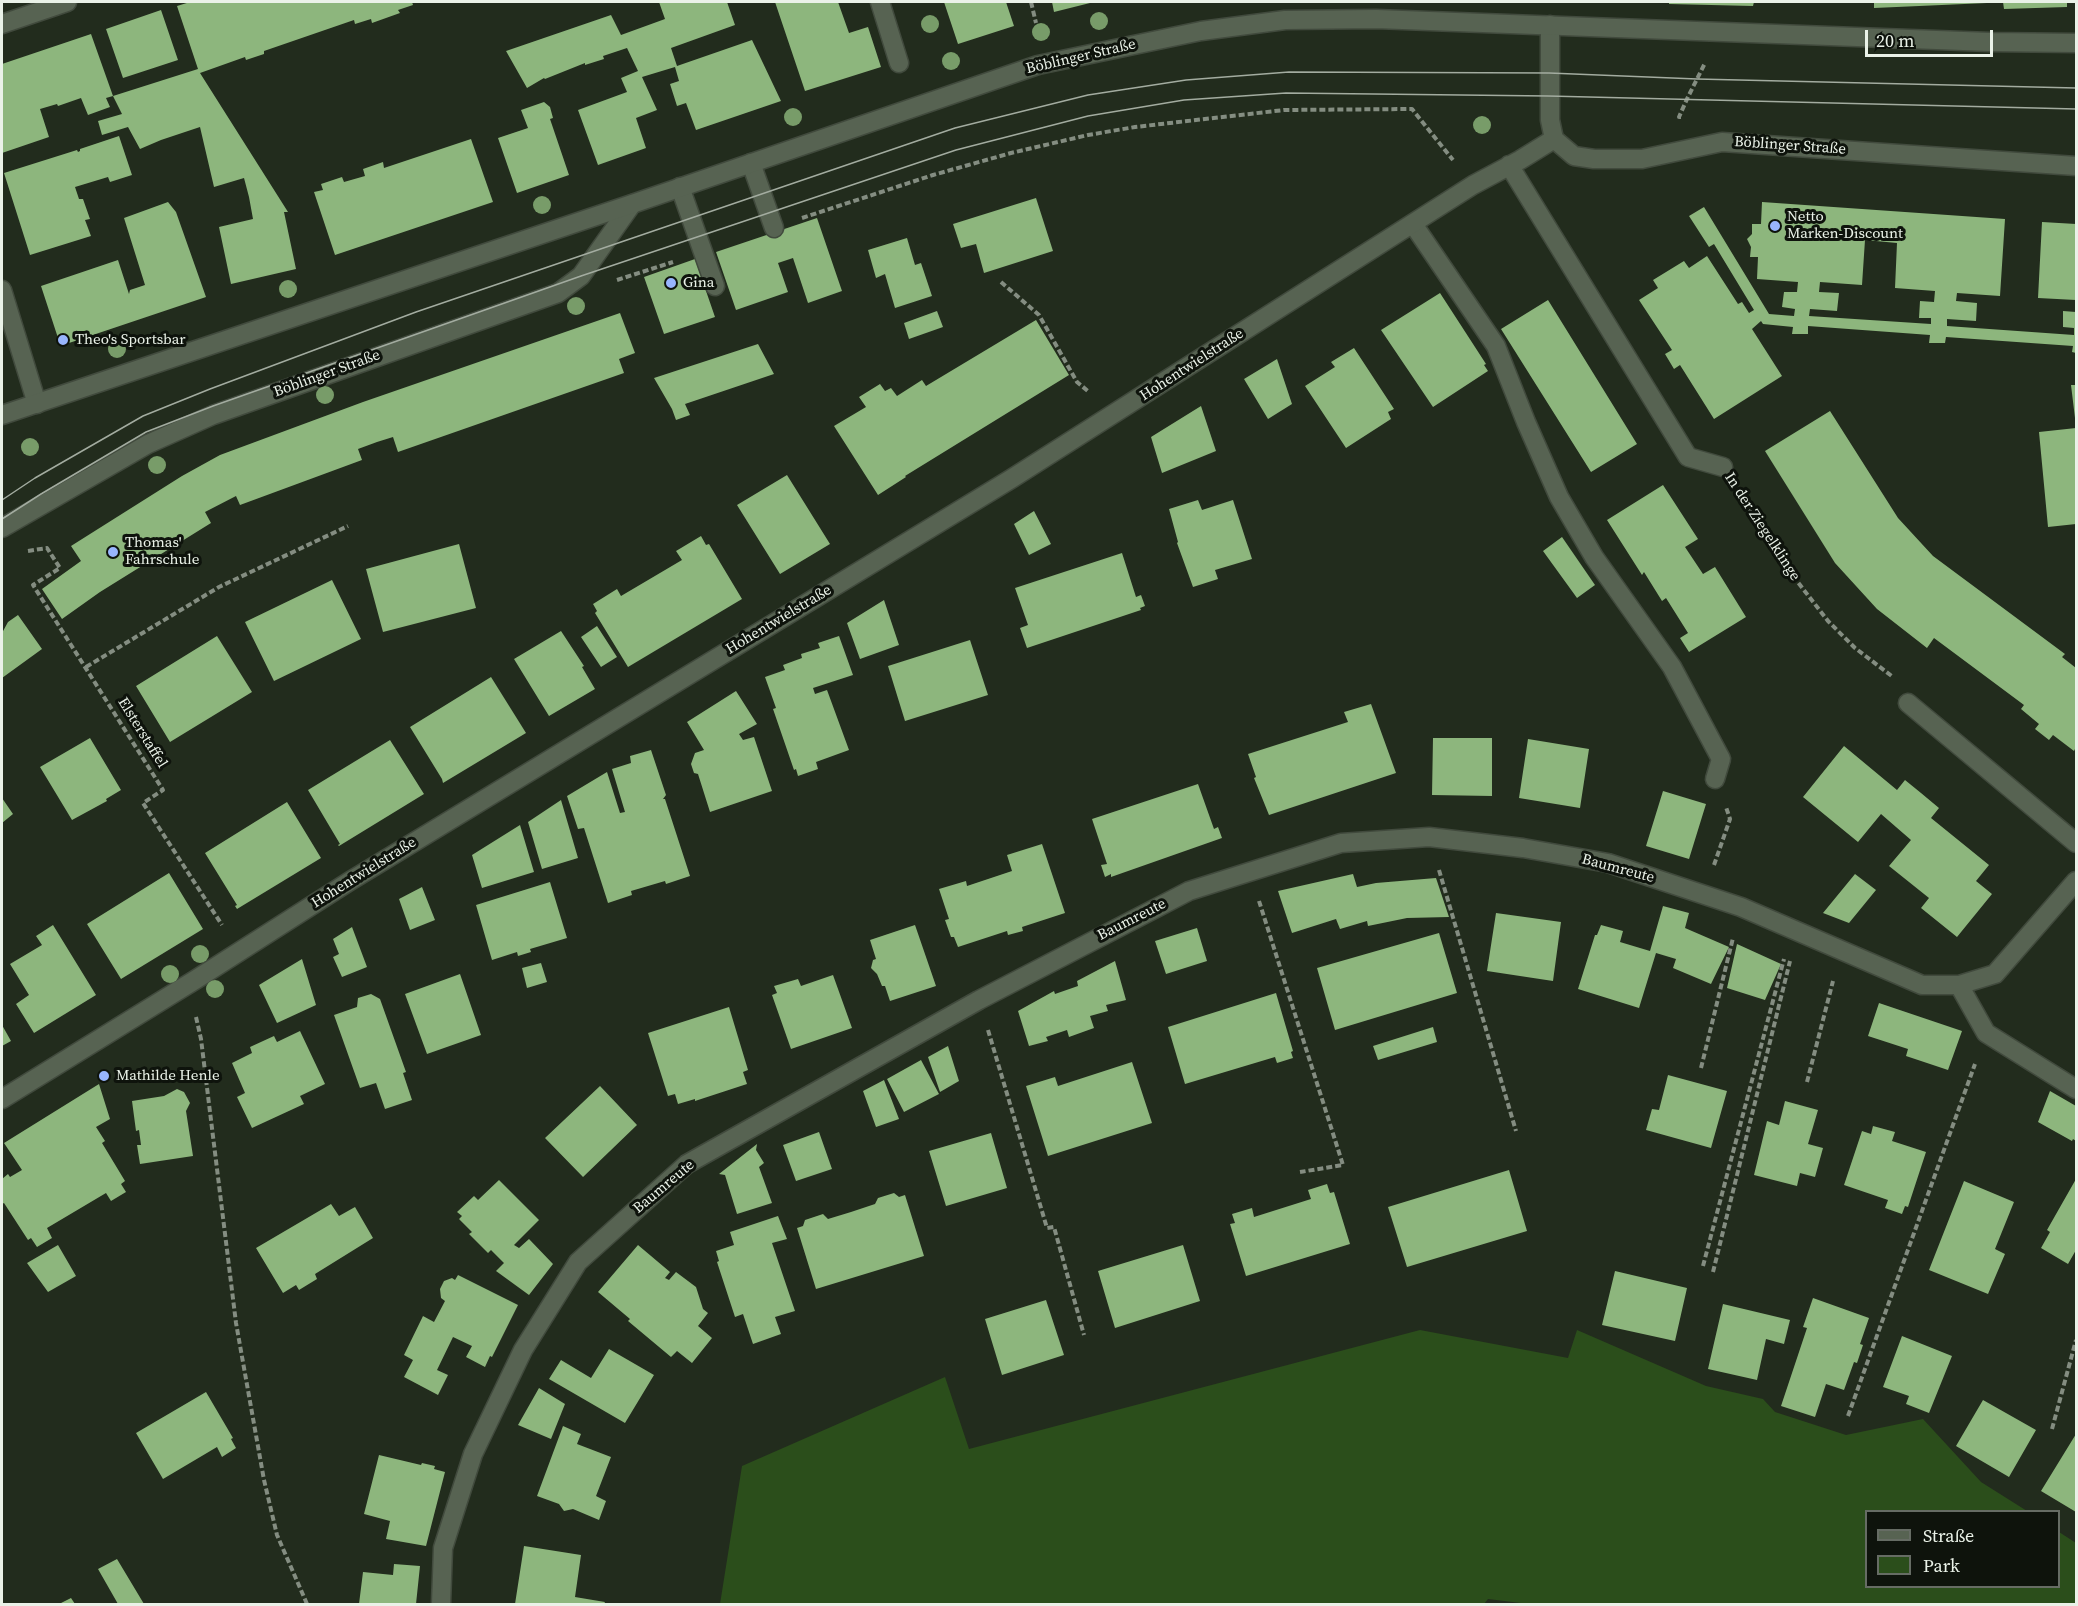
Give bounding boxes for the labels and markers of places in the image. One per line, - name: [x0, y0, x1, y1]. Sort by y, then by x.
- place label: Netto Marken-Discount: [1787, 208, 1903, 243]
- marker: Netto Marken-Discount: [1768, 219, 1782, 233]
- place label: Gina: [683, 274, 714, 292]
- marker: Gina: [664, 276, 678, 290]
- place label: Theo's Sportsbar: [75, 331, 186, 349]
- marker: Theo's Sportsbar: [56, 333, 70, 347]
- place label: Thomas' Fahrschule: [125, 534, 199, 569]
- marker: Thomas' Fahrschule: [106, 545, 120, 559]
- place label: Mathilde Henle: [116, 1067, 220, 1085]
- marker: Mathilde Henle: [97, 1069, 111, 1083]

